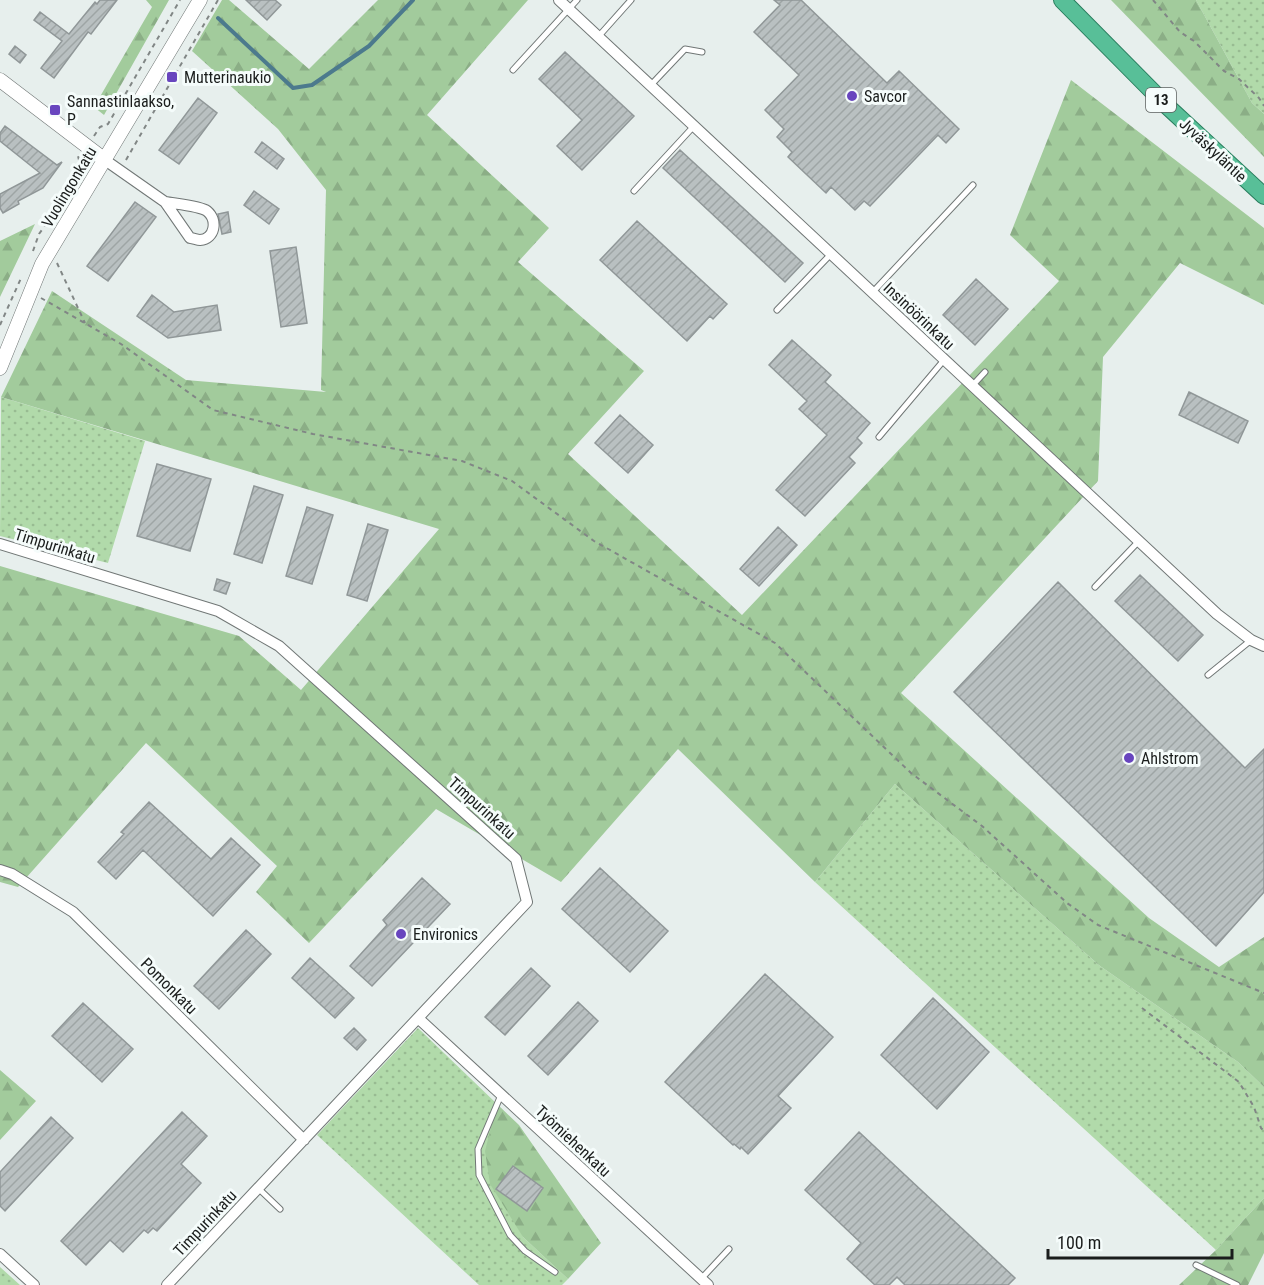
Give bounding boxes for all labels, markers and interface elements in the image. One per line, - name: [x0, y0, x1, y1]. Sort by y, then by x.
- place label: Mutterinaukio: [184, 68, 271, 87]
- marker: Mutterinaukio: [165, 70, 179, 84]
- place label: Savcor: [864, 87, 907, 106]
- road number: 13: [1146, 88, 1176, 112]
- marker: Savcor: [845, 89, 859, 103]
- place label: Sannastinlaakso, P: [67, 92, 174, 129]
- marker: Sannastinlaakso, P: [48, 103, 62, 117]
- street label: Jyväskyläntie: [1175, 114, 1251, 186]
- street label: Vuolingonkatu: [38, 143, 100, 231]
- street label: Insinöörinkatu: [880, 278, 958, 354]
- street label: Timpurinkatu: [12, 525, 98, 567]
- place label: Ahlstrom: [1141, 749, 1198, 768]
- marker: Ahlstrom: [1122, 751, 1136, 765]
- street label: Timpurinkatu: [445, 773, 519, 843]
- place label: Environics: [413, 925, 478, 944]
- marker: Environics: [394, 927, 408, 941]
- street label: Pomonkatu: [137, 954, 201, 1018]
- street label: Työmiehenkatu: [531, 1101, 615, 1181]
- street label: Timpurinkatu: [170, 1186, 240, 1260]
- scale bar: [1048, 1222, 1232, 1260]
- text: 100 m: [1057, 1232, 1101, 1253]

